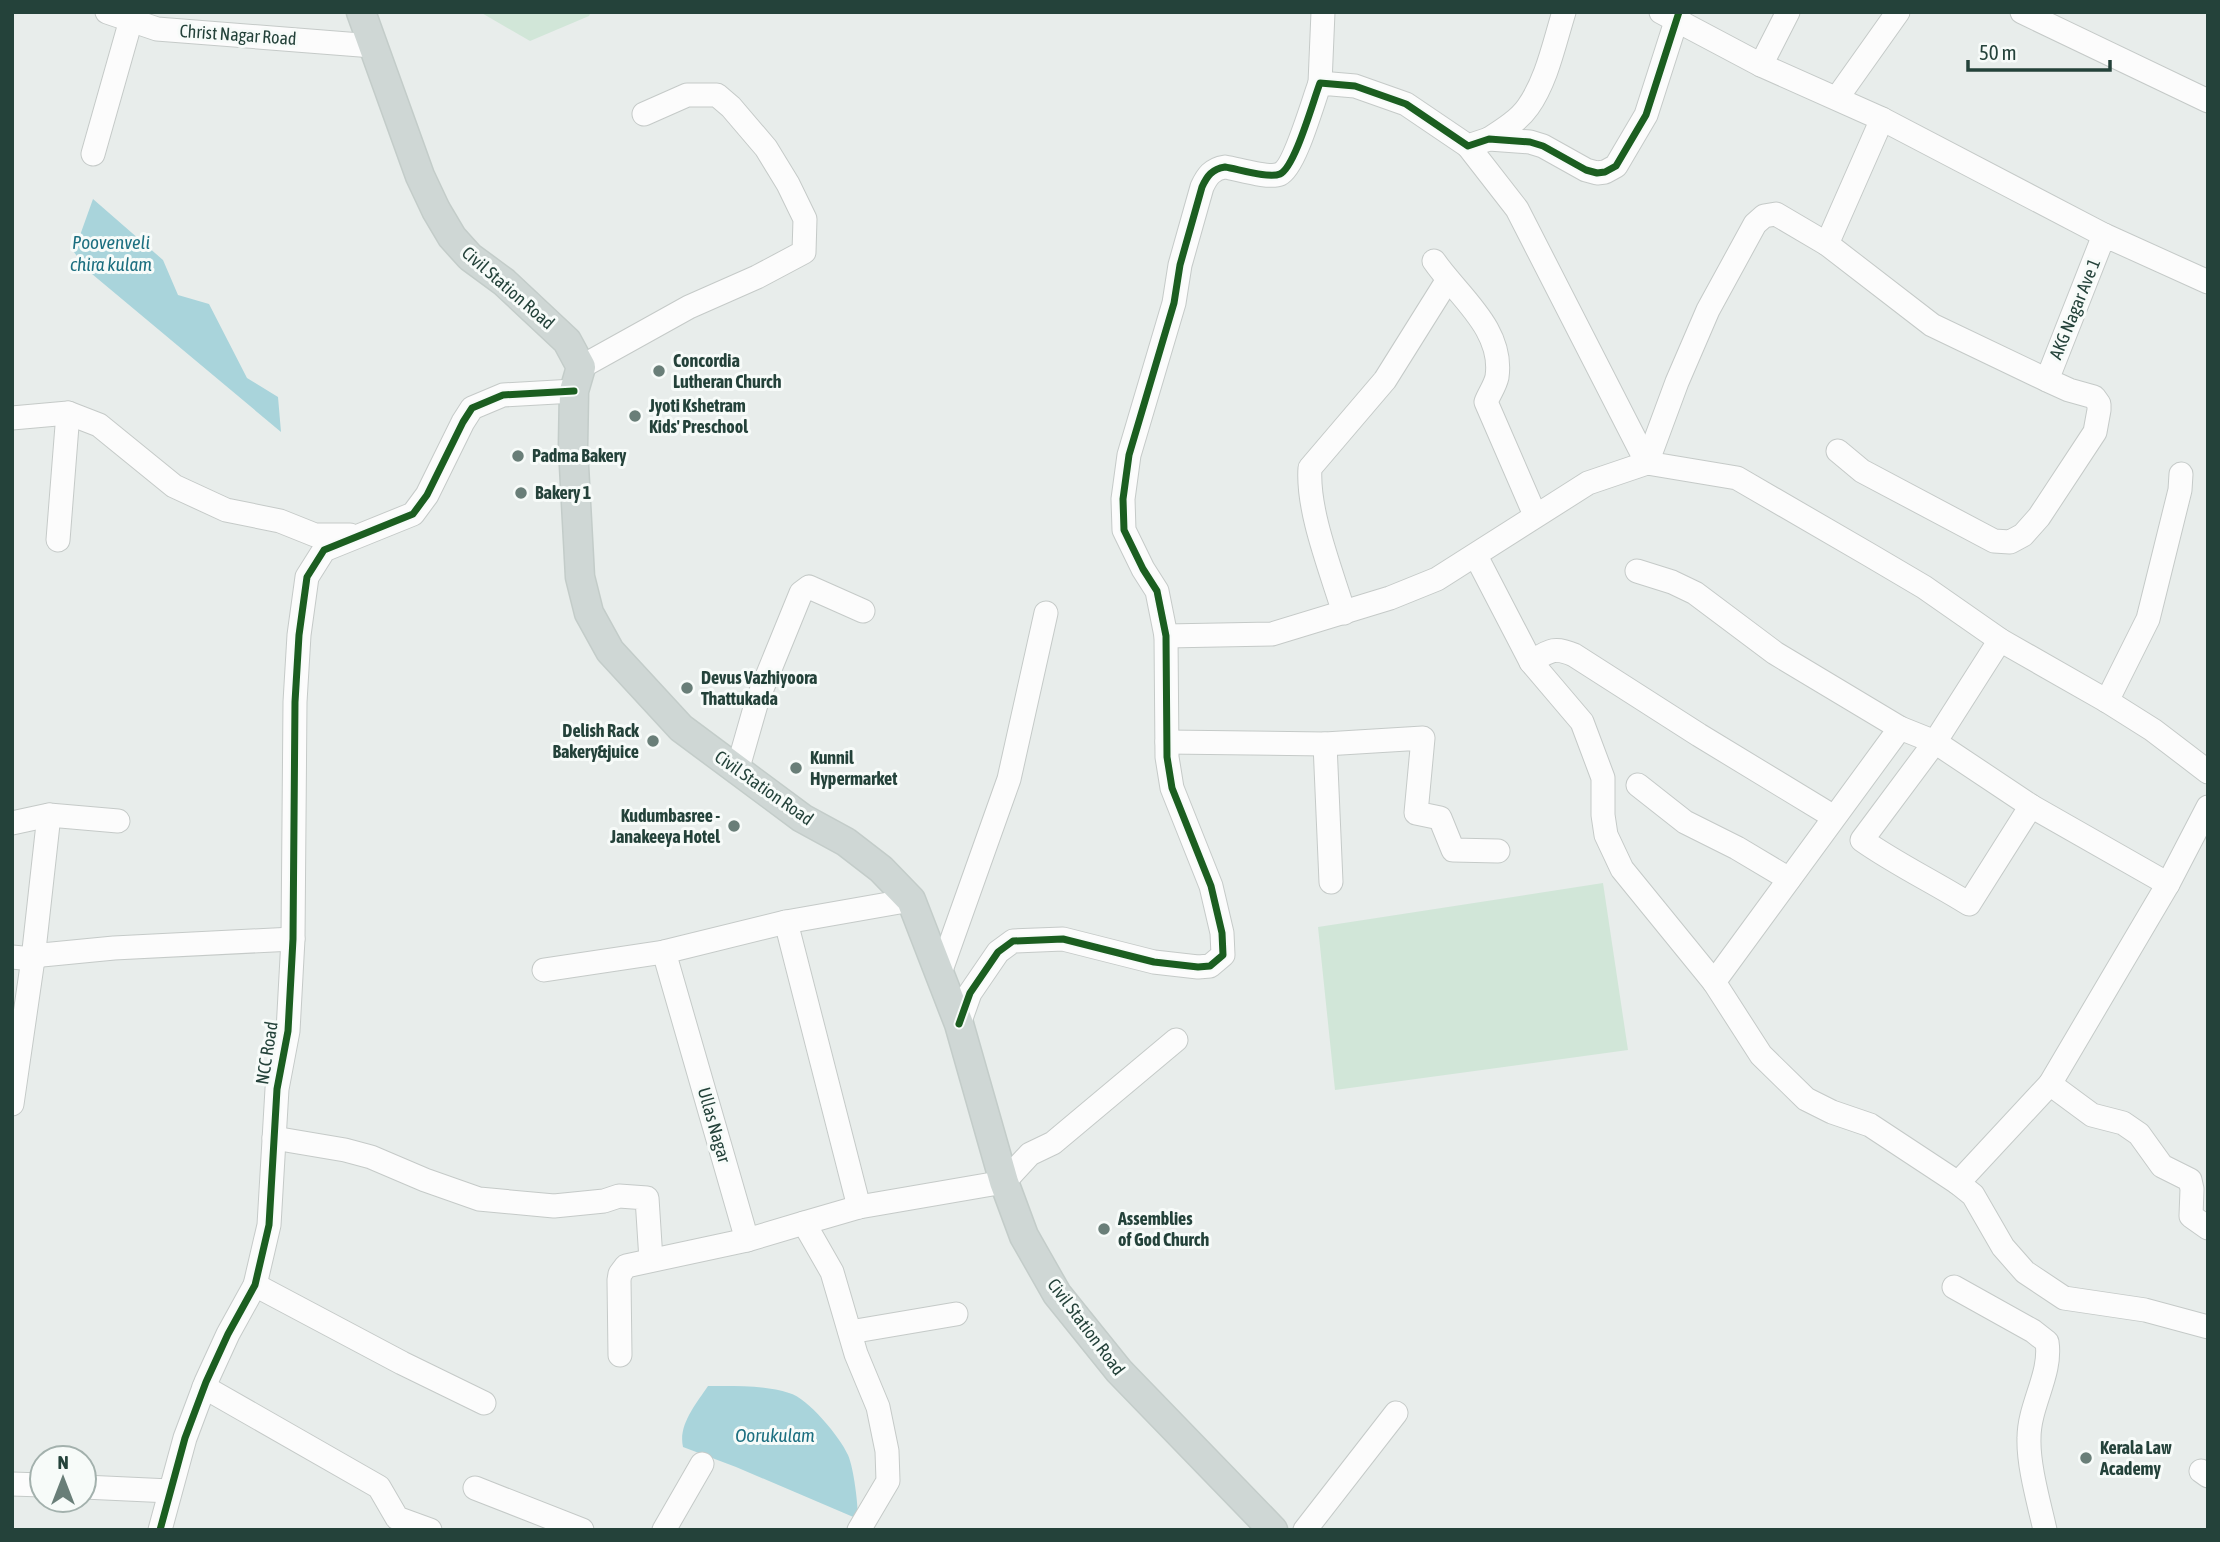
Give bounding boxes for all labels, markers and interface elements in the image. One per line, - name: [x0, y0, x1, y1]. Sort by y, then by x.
- street label: Christ Nagar Road: [179, 20, 297, 49]
- scale bar: [1968, 28, 2110, 72]
- text: 50 m: [1979, 40, 2017, 64]
- water label: Poovenveli chira kulam: [70, 231, 152, 275]
- street label: Civil Station Road: [458, 242, 559, 333]
- street label: AKG Nagar Ave 1: [2045, 255, 2104, 362]
- place label: Concordia Lutheran Church: [673, 350, 782, 392]
- marker: Concordia Lutheran Church: [651, 363, 667, 379]
- place label: Jyoti Kshetram Kids' Preschool: [648, 395, 748, 437]
- marker: Jyoti Kshetram Kids' Preschool: [627, 408, 643, 424]
- place label: Padma Bakery: [532, 445, 627, 466]
- marker: Padma Bakery: [510, 448, 526, 464]
- place label: Bakery 1: [535, 482, 591, 503]
- marker: Bakery 1: [513, 485, 529, 501]
- place label: Devus Vazhiyoora Thattukada: [701, 667, 817, 709]
- marker: Devus Vazhiyoora Thattukada: [679, 680, 695, 696]
- place label: Delish Rack Bakery&juice: [552, 720, 640, 762]
- marker: Delish Rack Bakery&juice: [645, 733, 661, 749]
- street label: Civil Station Road: [711, 746, 818, 829]
- place label: Kunnil Hypermarket: [810, 747, 898, 789]
- marker: Kunnil Hypermarket: [788, 760, 804, 776]
- place label: Kudumbasree - Janakeeya Hotel: [609, 805, 720, 847]
- marker: Kudumbasree - Janakeeya Hotel: [726, 818, 742, 834]
- street label: NCC Road: [251, 1020, 282, 1086]
- street label: Ullas Nagar: [694, 1085, 735, 1166]
- place label: Assemblies of God Church: [1117, 1208, 1209, 1250]
- marker: Assemblies of God Church: [1096, 1221, 1112, 1237]
- street label: Civil Station Road: [1043, 1274, 1130, 1379]
- water label: Oorukulam: [735, 1424, 815, 1446]
- place label: Kerala Law Academy: [2099, 1437, 2172, 1479]
- north arrow: [28, 1444, 98, 1514]
- marker: Kerala Law Academy: [2078, 1450, 2094, 1466]
- text: N: [57, 1451, 69, 1473]

